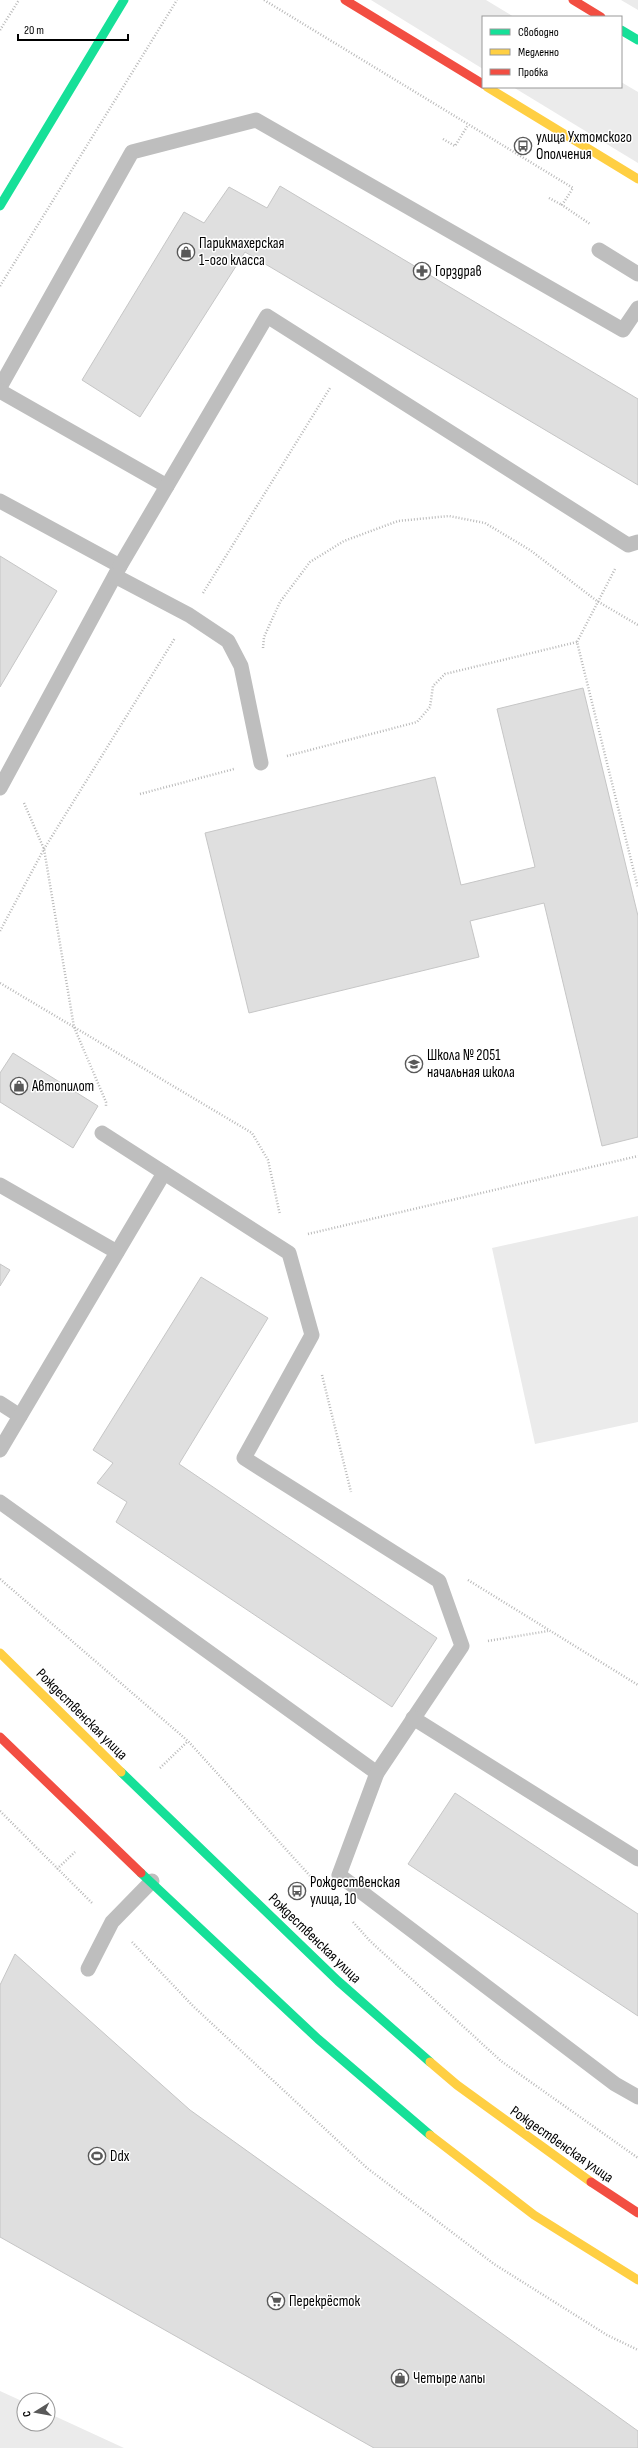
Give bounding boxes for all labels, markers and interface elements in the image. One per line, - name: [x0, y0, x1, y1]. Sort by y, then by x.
- scale bar: [18, 16, 128, 42]
- legend: [482, 16, 622, 88]
- text: 20 m: [24, 23, 44, 38]
- text: Свободно: [518, 25, 559, 40]
- text: Медленно: [518, 45, 559, 60]
- text: Пробка: [518, 65, 549, 80]
- place label: улица Ухтомского Ополчения: [536, 128, 632, 164]
- bus stop icon: улица Ухтомского Ополчения: [513, 136, 533, 156]
- place label: Парикмахерская 1-ого класса: [199, 234, 285, 270]
- shop icon: Парикмахерская 1-ого класса: [176, 242, 196, 262]
- pharmacy icon: Горздрав: [412, 261, 432, 281]
- place label: Горздрав: [435, 262, 482, 281]
- place label: Школа № 2051 начальная школа: [427, 1046, 515, 1082]
- school or university icon: Школа № 2051 начальная школа: [404, 1054, 424, 1074]
- shop icon: Автопилот: [9, 1076, 29, 1096]
- place label: Автопилот: [31, 1077, 94, 1096]
- street label: Рождественская улица: [32, 1665, 132, 1764]
- place label: Рождественская улица, 10: [310, 1873, 400, 1909]
- bus stop icon: Рождественская улица, 10: [287, 1881, 307, 1901]
- street label: Рождественская улица: [264, 1889, 365, 1988]
- street label: Рождественская улица: [506, 2102, 617, 2187]
- sports icon: Ddx: [87, 2146, 107, 2166]
- place label: Ddx: [110, 2147, 130, 2166]
- supermarket icon: Перекрёсток: [266, 2291, 286, 2311]
- place label: Перекрёсток: [289, 2292, 361, 2311]
- shop icon: Четыре лапы: [390, 2368, 410, 2388]
- place label: Четыре лапы: [413, 2369, 485, 2388]
- north arrow: [16, 2392, 56, 2432]
- text: С: [20, 2409, 34, 2418]

